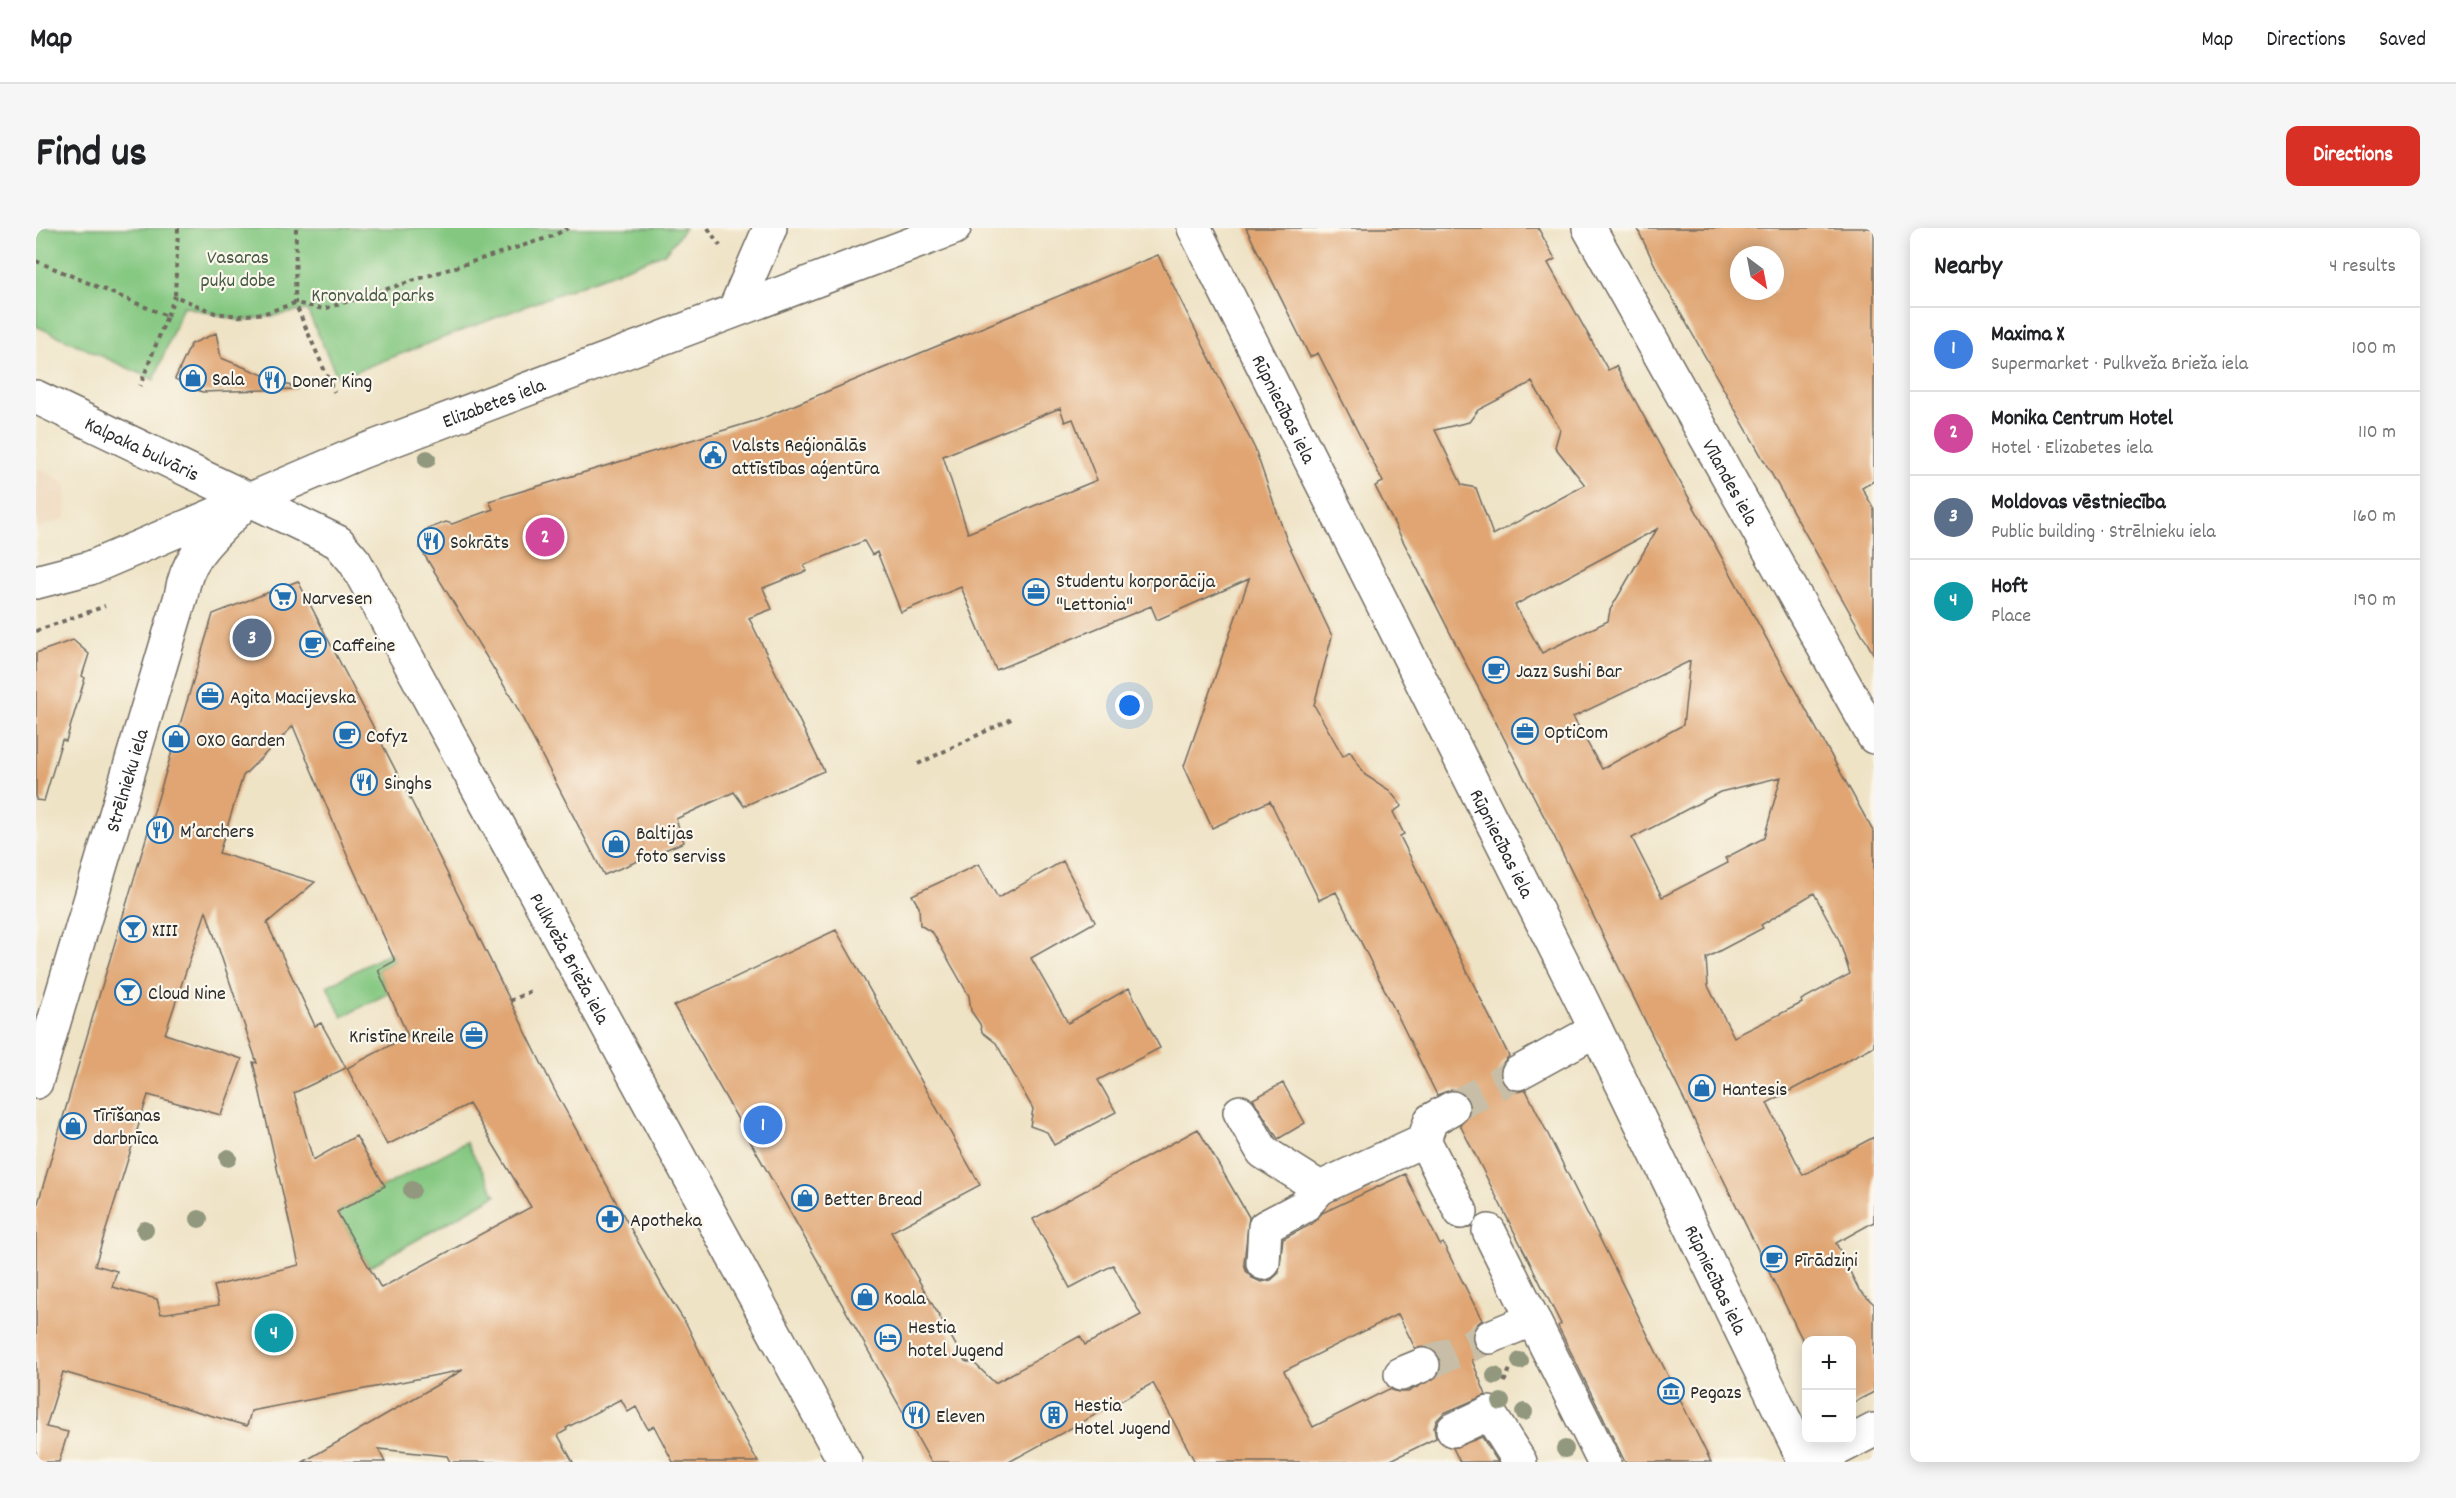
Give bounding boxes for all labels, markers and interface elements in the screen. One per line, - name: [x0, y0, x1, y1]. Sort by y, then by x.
- text: Map: [30, 21, 72, 61]
- text: Map: [2202, 26, 2233, 56]
- text: Directions: [2266, 26, 2346, 56]
- text: Saved: [2379, 26, 2426, 56]
- text: Find us: [36, 126, 147, 186]
- button: Directions: [2286, 126, 2420, 186]
- park label: Vasaras puķu dobe: [201, 245, 276, 296]
- north arrow: [1730, 246, 1784, 300]
- text: Nearby: [1934, 249, 2002, 286]
- text: 4 results: [2329, 253, 2396, 281]
- park label: Kronvalda parks: [311, 283, 435, 311]
- text: Maxima X: [1991, 320, 2065, 351]
- text: 1: [1951, 335, 1956, 363]
- text: 100 m: [2352, 335, 2396, 363]
- street label: Rūpniecības iela: [1243, 351, 1321, 470]
- text: Supermarket · Pulkveža Brieža iela: [1991, 351, 2248, 379]
- shop icon: Sala: [178, 363, 208, 393]
- restaurant icon: Doner King: [257, 365, 287, 395]
- place label: Sala: [212, 367, 245, 395]
- place label: Doner King: [292, 369, 372, 397]
- street label: Elizabetes iela: [439, 372, 550, 437]
- text: Monika Centrum Hotel: [1991, 404, 2173, 435]
- street label: Kalpaka bulvāris: [79, 411, 203, 490]
- text: 2: [1949, 419, 1958, 447]
- text: 110 m: [2358, 419, 2396, 447]
- place label: Valsts Reģionālās attīstības aģentūra: [732, 433, 880, 484]
- street label: Vīlandes iela: [1693, 435, 1764, 532]
- text: Hotel · Elizabetes iela: [1991, 435, 2153, 463]
- public building icon: Valsts Reģionālās attīstības aģentūra: [698, 440, 728, 470]
- text: Moldovas vēstniecība: [1991, 488, 2165, 519]
- text: 3: [1949, 503, 1958, 531]
- text: 160 m: [2353, 503, 2396, 531]
- pin: 2: [526, 514, 564, 560]
- text: Public building · Strēlnieku iela: [1991, 519, 2216, 547]
- restaurant icon: Sokrāts: [416, 526, 446, 556]
- place label: Sokrāts: [450, 530, 509, 558]
- place label: Studentu korporācija "Lettonia": [1056, 569, 1216, 620]
- text: Hoft: [1991, 572, 2028, 603]
- office icon: Studentu korporācija "Lettonia": [1021, 577, 1051, 607]
- supermarket icon: Narvesen: [268, 582, 298, 612]
- place label: Narvesen: [302, 586, 372, 614]
- text: 4: [1949, 587, 1958, 615]
- text: 190 m: [2353, 587, 2396, 615]
- text: Place: [1991, 603, 2031, 631]
- pin: 3: [232, 616, 272, 660]
- cafe icon: Caffeine: [298, 629, 328, 659]
- place label: Caffeine: [332, 633, 395, 661]
- cafe icon: Jazz Sushi Bar: [1481, 655, 1511, 685]
- place label: Jazz Sushi Bar: [1516, 659, 1623, 687]
- office icon: Agita Macijevska: [195, 681, 225, 711]
- place label: Agita Macijevska: [230, 685, 356, 713]
- your location: [1115, 691, 1144, 720]
- office icon: OptiCom: [1510, 716, 1540, 746]
- cafe icon: Cofyz: [332, 720, 362, 750]
- place label: OptiCom: [1544, 720, 1608, 748]
- shop icon: OXO Garden: [161, 724, 191, 754]
- place label: Cofyz: [366, 724, 408, 752]
- street label: Strēlnieku iela: [100, 725, 158, 836]
- place label: OXO Garden: [196, 728, 285, 756]
- restaurant icon: Singhs: [349, 767, 379, 797]
- place label: Singhs: [384, 771, 432, 799]
- street label: Rūpniecības iela: [1461, 785, 1539, 904]
- restaurant icon: M’archers: [145, 815, 175, 845]
- place label: M’archers: [180, 819, 254, 847]
- place label: Baltijas foto serviss: [636, 821, 726, 872]
- shop icon: Baltijas foto serviss: [601, 829, 631, 859]
- street label: Pulkveža Brieža iela: [521, 889, 615, 1031]
- bar icon: XIII: [118, 914, 148, 944]
- place label: XIII: [152, 918, 178, 946]
- bar icon: Cloud Nine: [113, 977, 143, 1007]
- place label: Cloud Nine: [148, 981, 226, 1009]
- office icon: Kristīne Kreile: [459, 1020, 489, 1050]
- place label: Kristīne Kreile: [349, 1024, 454, 1052]
- shop icon: Hantesis: [1687, 1073, 1717, 1103]
- place label: Hantesis: [1722, 1077, 1788, 1105]
- pin: 1: [744, 1102, 782, 1148]
- place label: Tīrīšanas darbnīca: [93, 1103, 161, 1154]
- shop icon: Tīrīšanas darbnīca: [58, 1111, 88, 1141]
- shop icon: Better Bread: [790, 1183, 820, 1213]
- place label: Better Bread: [824, 1187, 922, 1215]
- pharmacy icon: Apotheka: [595, 1204, 625, 1234]
- place label: Apotheka: [630, 1208, 703, 1236]
- street label: Rūpniecības iela: [1675, 1221, 1753, 1341]
- cafe icon: Pīrādziņi: [1759, 1244, 1789, 1274]
- place label: Pīrādziņi: [1794, 1248, 1858, 1276]
- shop icon: Koala: [850, 1282, 880, 1312]
- place label: Koala: [884, 1286, 926, 1314]
- pin: 4: [254, 1310, 294, 1356]
- place label: Hestia hotel Jugend: [908, 1315, 1004, 1366]
- hotel icon: Hestia hotel Jugend: [873, 1323, 903, 1353]
- map controls: [1802, 1336, 1856, 1444]
- button: +: [1802, 1336, 1856, 1390]
- museum icon: Pegazs: [1656, 1376, 1686, 1406]
- place label: Pegazs: [1690, 1380, 1742, 1408]
- button: −: [1802, 1390, 1856, 1444]
- place label: Hestia Hotel Jugend: [1074, 1393, 1171, 1444]
- restaurant icon: Eleven: [901, 1400, 931, 1430]
- building icon: Hestia Hotel Jugend: [1039, 1400, 1069, 1430]
- place label: Eleven: [936, 1404, 985, 1432]

